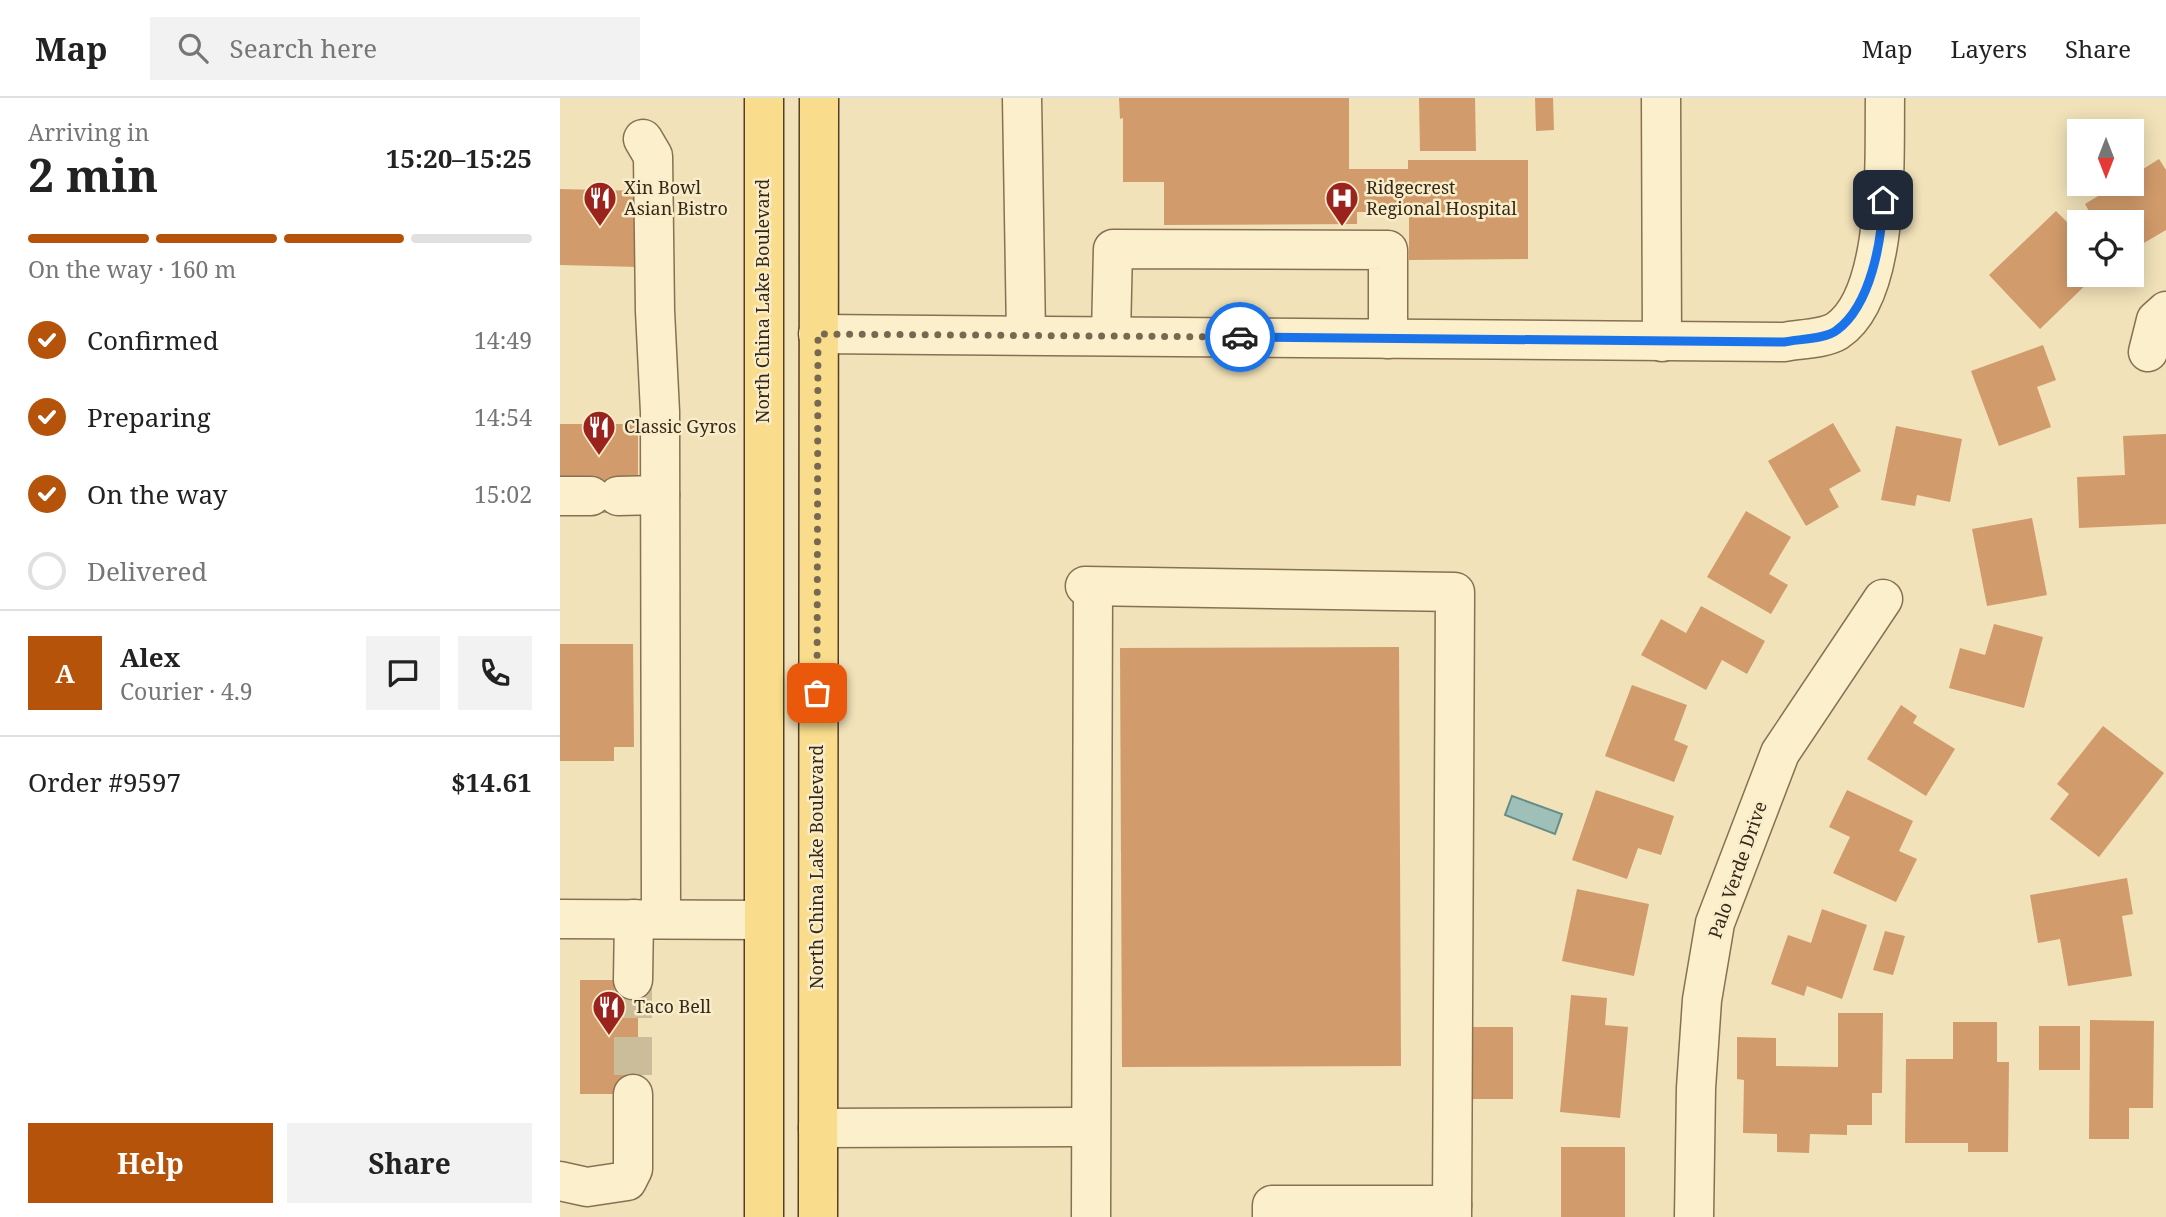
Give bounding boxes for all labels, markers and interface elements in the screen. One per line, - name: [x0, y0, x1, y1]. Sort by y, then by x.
- search box: [150, 17, 640, 80]
- text: Map: [35, 26, 108, 71]
- icon: search: [174, 29, 212, 67]
- text: Search here: [230, 30, 377, 66]
- text: Map: [1862, 32, 1913, 65]
- text: Layers: [1951, 32, 2027, 65]
- text: Share: [2065, 32, 2131, 65]
- text: Arriving in: [28, 116, 149, 148]
- north arrow: [2067, 119, 2144, 196]
- map controls: [2067, 119, 2144, 287]
- text: 15:20–15:25: [386, 140, 532, 176]
- text: 2 min: [28, 143, 158, 205]
- pin: [1853, 170, 1913, 230]
- place label: Xin Bowl Asian Bistro: [624, 175, 728, 220]
- place label: Ridgecrest Regional Hospital: [1366, 175, 1517, 220]
- restaurant icon: Xin Bowl Asian Bistro: [581, 179, 619, 228]
- street label: North China Lake Boulevard: [750, 179, 774, 423]
- hospital icon: Ridgecrest Regional Hospital: [1323, 179, 1361, 228]
- icon: home: [1864, 181, 1902, 219]
- button: locate: [2067, 210, 2144, 287]
- text: On the way · 160 m: [28, 253, 236, 285]
- courier: [1205, 302, 1275, 372]
- icon: car: [1221, 318, 1259, 356]
- icon: check: [28, 321, 66, 359]
- text: Confirmed: [87, 322, 219, 358]
- text: 14:49: [474, 324, 532, 356]
- icon: check: [28, 398, 66, 436]
- text: Preparing: [87, 399, 211, 435]
- text: 14:54: [474, 401, 532, 433]
- restaurant icon: Classic Gyros: [580, 408, 618, 457]
- place label: Classic Gyros: [624, 414, 736, 438]
- icon: check: [28, 475, 66, 513]
- text: On the way: [87, 476, 227, 512]
- text: 15:02: [474, 478, 532, 510]
- text: Delivered: [87, 553, 207, 589]
- button: chat: [366, 636, 440, 710]
- button: phone: [458, 636, 532, 710]
- text: Alex: [120, 639, 180, 675]
- text: A: [55, 655, 75, 691]
- pin: [787, 663, 847, 723]
- icon: bag: [798, 674, 836, 712]
- text: Courier · 4.9: [120, 675, 253, 707]
- street label: North China Lake Boulevard: [804, 745, 828, 989]
- text: Order #9597: [28, 764, 181, 800]
- text: $14.61: [451, 764, 532, 800]
- street label: Palo Verde Drive: [1702, 798, 1772, 941]
- restaurant icon: Taco Bell: [590, 988, 628, 1037]
- place label: Taco Bell: [634, 994, 712, 1018]
- button: Help: [28, 1123, 273, 1203]
- button: Share: [287, 1123, 532, 1203]

